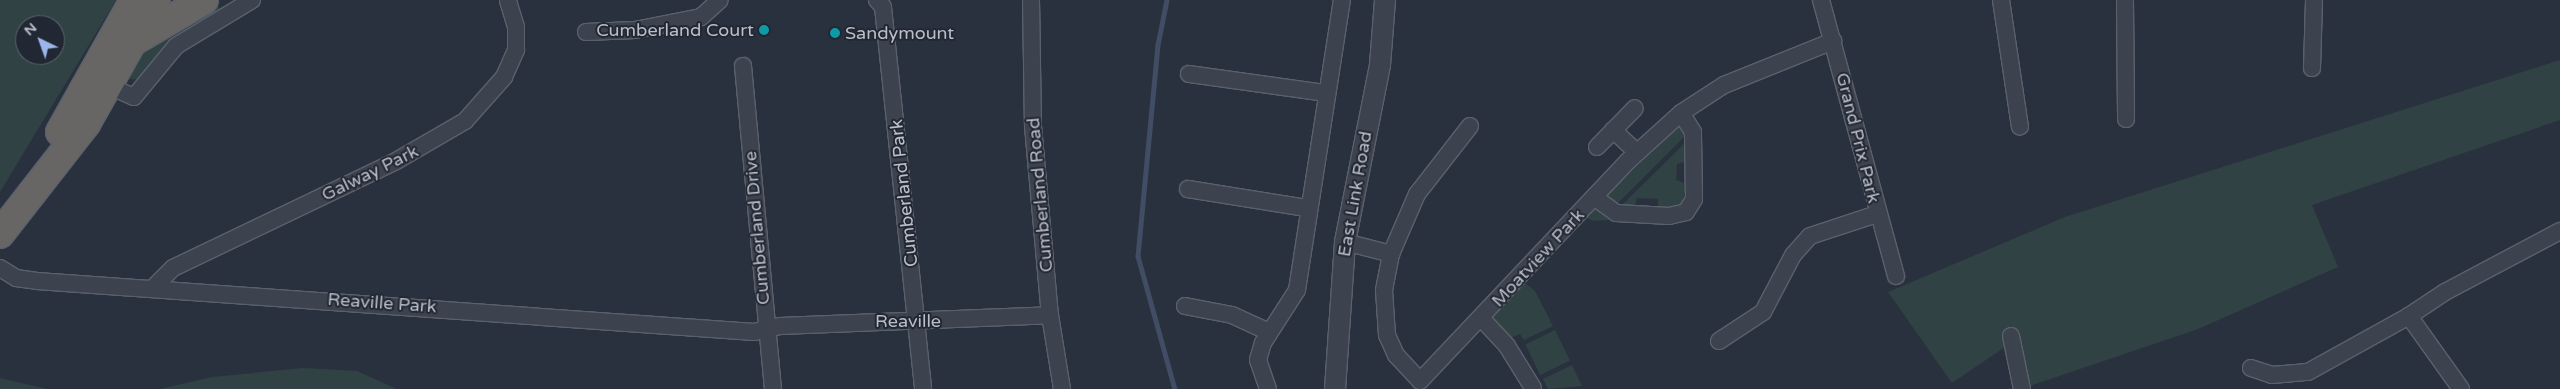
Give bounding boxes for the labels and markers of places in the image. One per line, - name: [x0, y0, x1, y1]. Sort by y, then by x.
- place label: Cumberland Court: [596, 19, 754, 41]
- place label: Sandymount: [845, 22, 954, 44]
- marker: Cumberland Court: [758, 24, 770, 36]
- marker: Sandymount: [829, 27, 841, 39]

